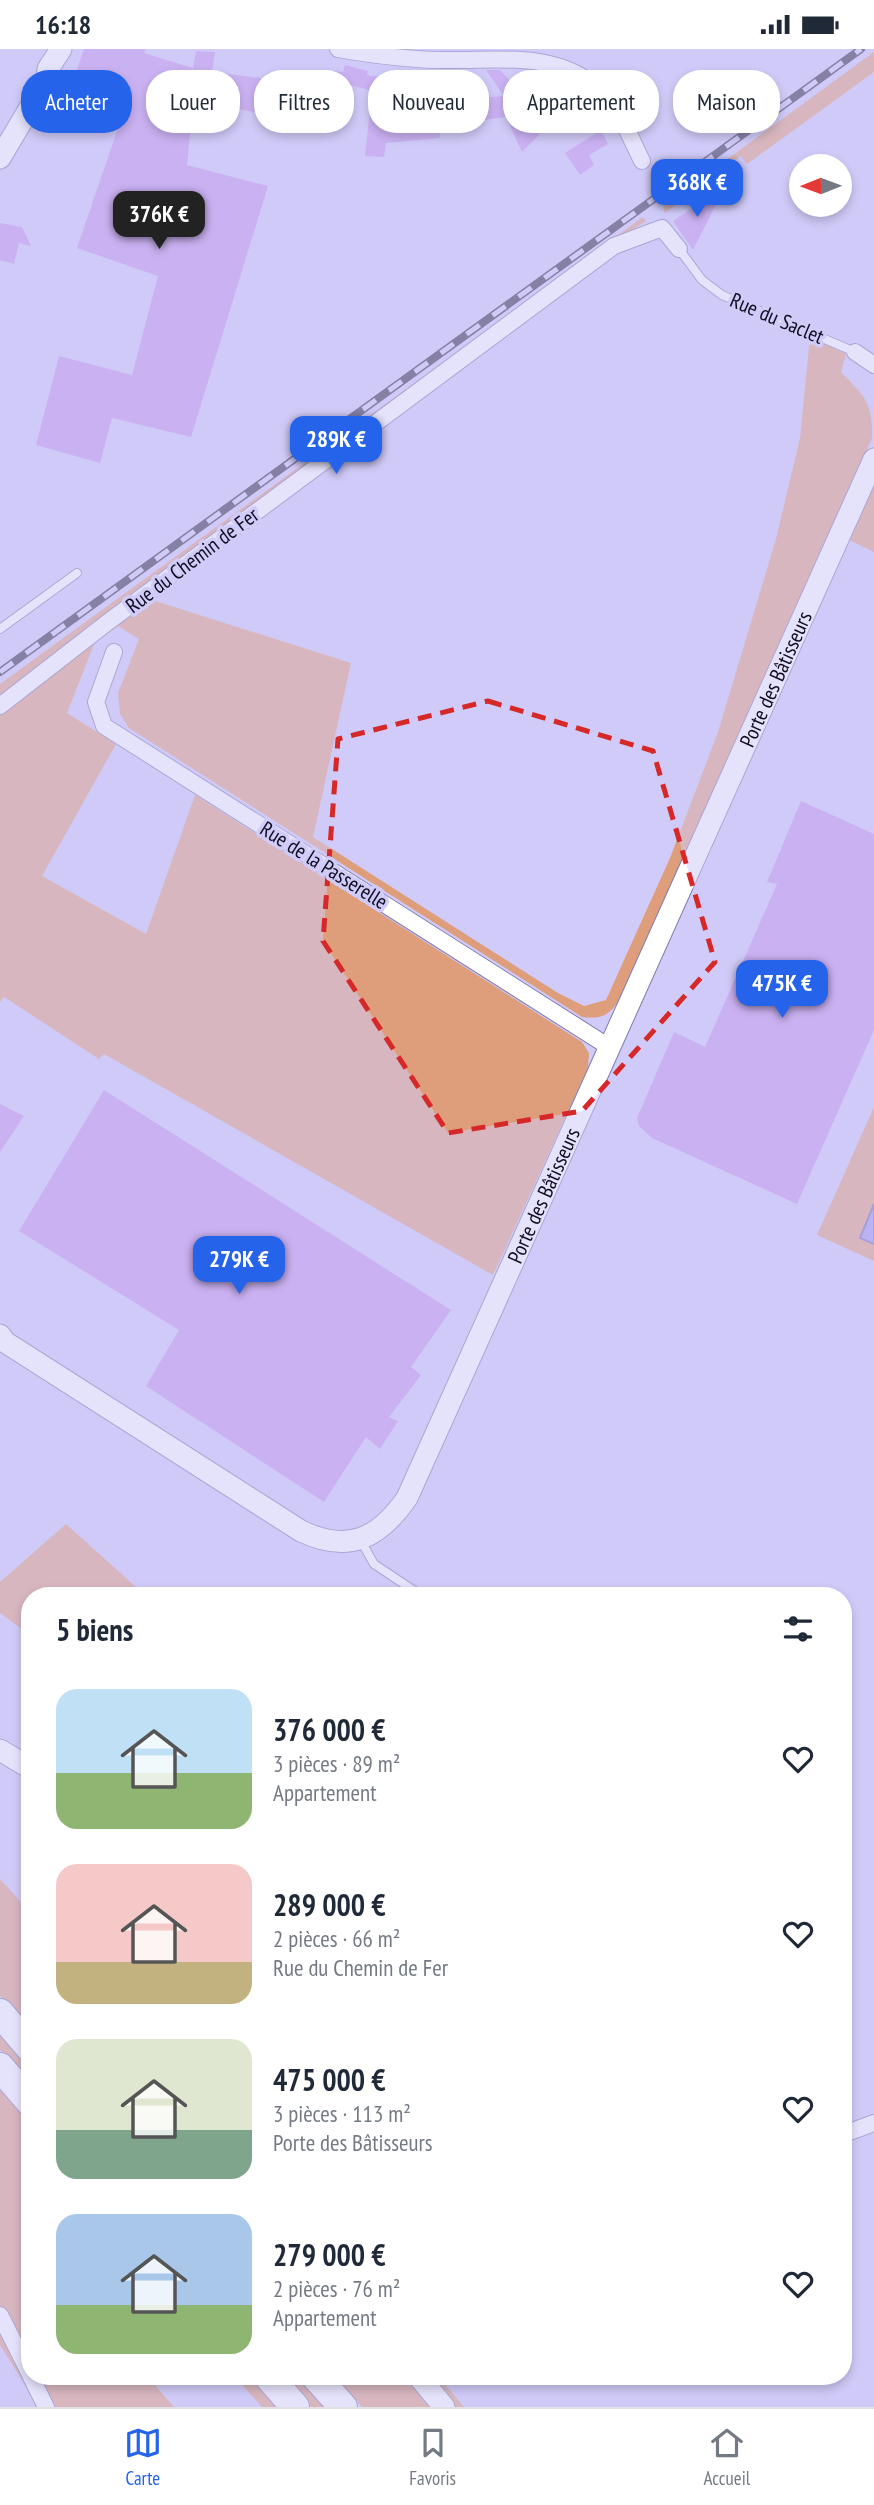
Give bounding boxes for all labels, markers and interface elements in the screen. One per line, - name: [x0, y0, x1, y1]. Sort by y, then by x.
- text: 16:18: [35, 8, 91, 41]
- chip: Acheter: [21, 70, 132, 133]
- chip: Louer: [146, 70, 240, 133]
- chip: Filtres: [254, 70, 354, 133]
- chip: Nouveau: [368, 70, 489, 133]
- chip: Appartement: [503, 70, 659, 133]
- chip: Maison: [673, 70, 780, 133]
- north arrow: [789, 154, 852, 217]
- map controls: [789, 154, 852, 217]
- pin: 368K €: [640, 159, 754, 219]
- text: 368K €: [667, 167, 727, 196]
- pin: 376K €: [102, 191, 216, 251]
- text: 376K €: [129, 199, 189, 228]
- street label: Rue du Saclet: [726, 286, 828, 350]
- pin: 289K €: [279, 417, 393, 476]
- text: 289K €: [306, 424, 366, 453]
- street label: Rue du Chemin de Fer: [120, 501, 264, 619]
- street label: Porte des Bâtisseurs: [733, 607, 817, 751]
- street label: Rue de la Passerelle: [255, 815, 393, 915]
- pin: 475K €: [725, 961, 839, 1020]
- text: 475K €: [752, 968, 812, 997]
- street label: Porte des Bâtisseurs: [501, 1123, 585, 1267]
- pin: 279K €: [182, 1237, 296, 1296]
- text: 279K €: [209, 1244, 269, 1273]
- text: 5 biens: [56, 1610, 133, 1649]
- icon: filters: [779, 1610, 817, 1648]
- text: 376 000 €: [273, 1710, 386, 1749]
- icon: home: [112, 1717, 196, 1801]
- icon: heart: [779, 1740, 817, 1778]
- text: 3 pièces · 89 m²: [273, 1749, 400, 1778]
- text: Appartement: [273, 1778, 376, 1807]
- text: 289 000 €: [273, 1885, 386, 1924]
- icon: home: [112, 1892, 196, 1976]
- icon: heart: [779, 1915, 817, 1953]
- text: 2 pièces · 66 m²: [273, 1924, 400, 1953]
- text: Rue du Chemin de Fer: [273, 1953, 448, 1982]
- text: 475 000 €: [273, 2060, 386, 2099]
- icon: home: [112, 2067, 196, 2151]
- icon: heart: [779, 2090, 817, 2128]
- text: 3 pièces · 113 m²: [273, 2099, 411, 2128]
- text: Porte des Bâtisseurs: [273, 2128, 433, 2157]
- text: 279 000 €: [273, 2235, 386, 2274]
- icon: home: [112, 2242, 196, 2326]
- icon: heart: [779, 2265, 817, 2303]
- text: 2 pièces · 76 m²: [273, 2274, 400, 2303]
- text: Appartement: [273, 2303, 376, 2332]
- tab: Carte: [124, 2424, 162, 2490]
- tab: Favoris: [409, 2424, 456, 2490]
- tab: Accueil: [704, 2424, 750, 2490]

